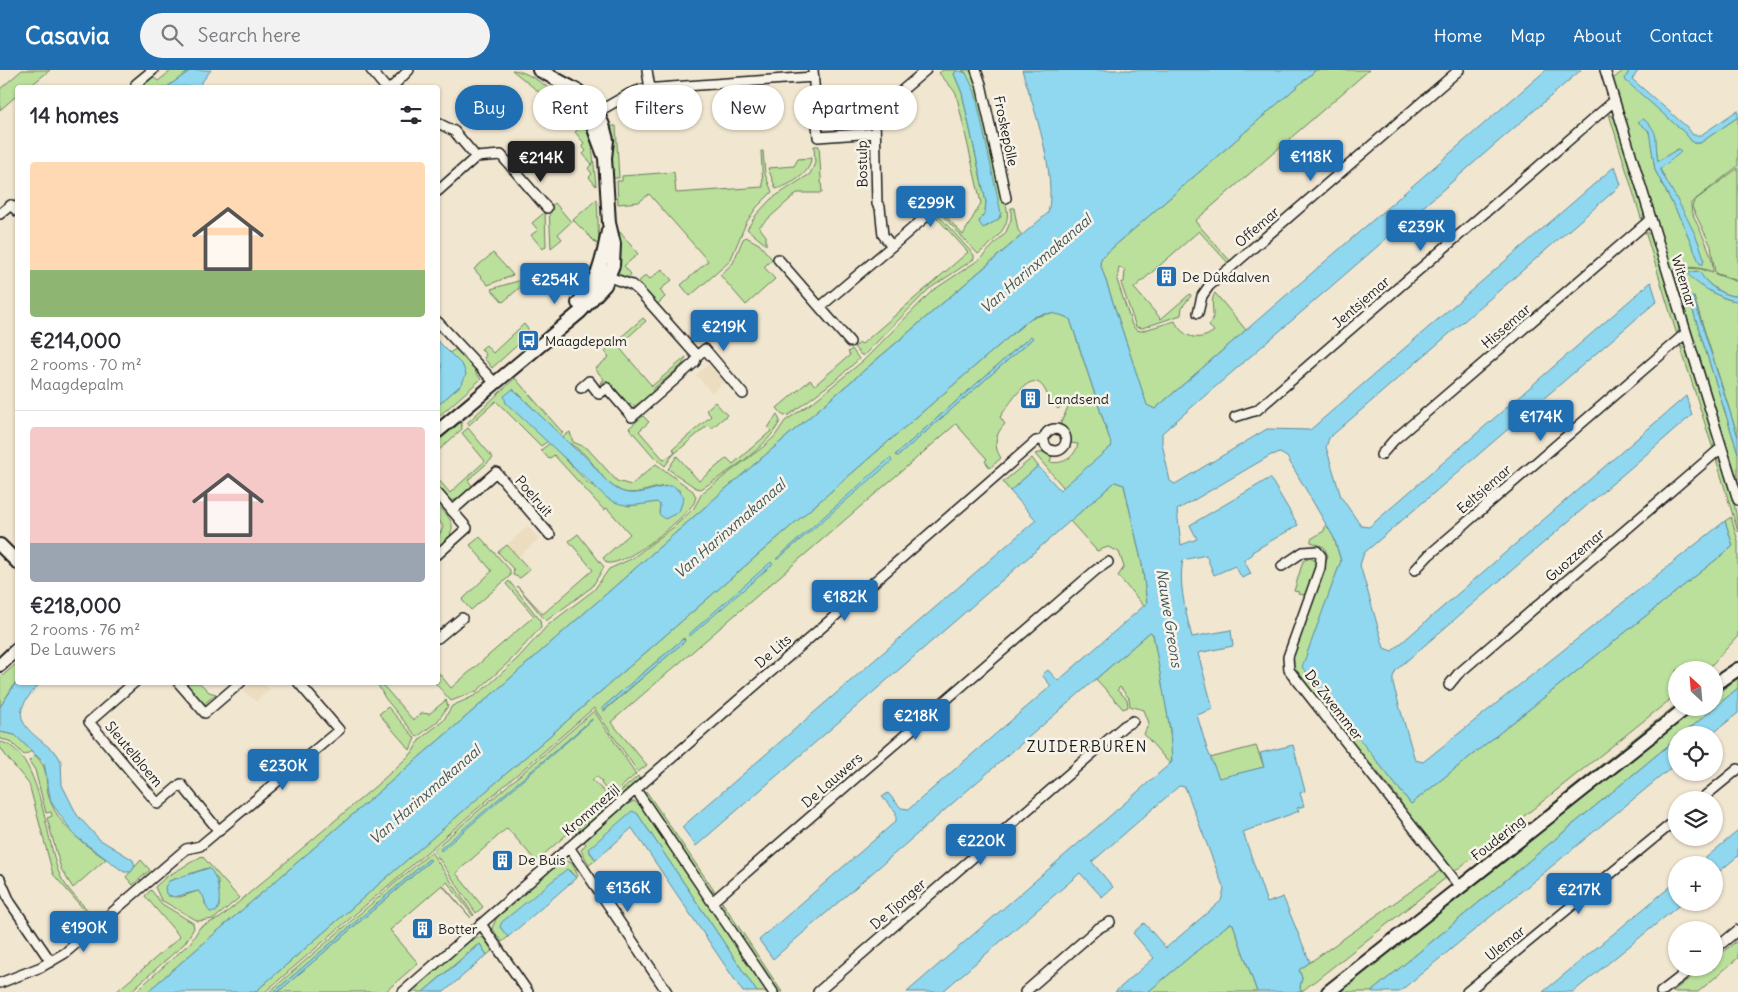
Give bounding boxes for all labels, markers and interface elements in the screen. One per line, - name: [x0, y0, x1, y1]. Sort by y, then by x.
- search box: [140, 13, 490, 58]
- text: Casavia: [25, 20, 110, 50]
- icon: search: [158, 21, 186, 49]
- text: Search here: [198, 23, 301, 47]
- text: Home: [1434, 24, 1482, 47]
- text: Map: [1510, 24, 1545, 47]
- text: About: [1573, 24, 1621, 47]
- text: Contact: [1649, 24, 1713, 47]
- chip: Buy: [455, 85, 523, 130]
- chip: Rent: [533, 85, 607, 130]
- chip: Filters: [617, 85, 702, 130]
- chip: New: [712, 85, 784, 130]
- chip: Apartment: [794, 85, 917, 130]
- street label: Froskepôlle: [990, 94, 1022, 168]
- icon: filters: [397, 101, 425, 129]
- text: 14 homes: [30, 102, 119, 129]
- pin: €214K: [506, 140, 576, 183]
- street label: Bostulp: [853, 140, 871, 188]
- pin: €118K: [1276, 140, 1346, 182]
- text: €118K: [1290, 146, 1332, 166]
- text: €214K: [519, 147, 563, 167]
- pin: €299K: [896, 186, 966, 228]
- text: €299K: [907, 192, 955, 212]
- icon: home: [183, 194, 273, 284]
- street label: Offemar: [1231, 203, 1283, 251]
- water label: Van Harinxmakanaal: [976, 208, 1097, 317]
- pin: €239K: [1386, 210, 1456, 252]
- text: €239K: [1397, 216, 1445, 236]
- street label: Witemar: [1668, 253, 1701, 310]
- pin: €254K: [520, 262, 590, 305]
- building icon: De Dûkdalven: [1154, 265, 1178, 289]
- place label: De Dûkdalven: [1182, 268, 1270, 286]
- text: €254K: [531, 269, 579, 289]
- street label: Jentsjemar: [1329, 272, 1394, 332]
- street label: Hissemar: [1478, 300, 1535, 352]
- pin: €219K: [689, 310, 759, 352]
- text: €219K: [702, 316, 746, 336]
- text: €214,000: [30, 327, 121, 354]
- bus stop icon: Maagdepalm: [517, 329, 541, 353]
- place label: Maagdepalm: [545, 332, 627, 350]
- text: 2 rooms · 70 m²: [30, 354, 142, 374]
- text: Maagdepalm: [30, 374, 124, 394]
- building icon: Landsend: [1019, 387, 1043, 411]
- place label: Landsend: [1047, 390, 1109, 408]
- pin: €174K: [1506, 400, 1576, 442]
- text: €174K: [1519, 406, 1563, 426]
- icon: home: [183, 460, 273, 550]
- street label: Eeltsjemar: [1453, 460, 1515, 518]
- street label: Poelruit: [511, 472, 557, 520]
- water label: Van Harinxmakanaal: [670, 473, 791, 582]
- street label: Guozzemar: [1542, 524, 1609, 586]
- water label: Nauwe Greons: [1152, 567, 1187, 670]
- pin: €182K: [810, 580, 880, 622]
- text: €182K: [823, 586, 867, 606]
- text: €218,000: [30, 592, 121, 619]
- text: 2 rooms · 76 m²: [30, 619, 140, 639]
- street label: De Lits: [751, 630, 795, 672]
- text: De Lauwers: [30, 639, 116, 659]
- north arrow: [1668, 661, 1722, 716]
- map controls: [1668, 661, 1723, 976]
- street label: De Zwemmer: [1301, 666, 1367, 744]
- pin: €218K: [881, 698, 951, 741]
- text: €218K: [894, 705, 938, 725]
- street label: Sleutelbloem: [101, 717, 167, 791]
- button: locate: [1668, 726, 1723, 781]
- district label: ZUIDERBUREN: [1027, 736, 1147, 756]
- water label: Van Harinxmakanaal: [365, 739, 486, 848]
- pin: €230K: [248, 748, 318, 791]
- street label: De Lauwers: [798, 749, 866, 811]
- text: €230K: [259, 755, 307, 775]
- street label: Krommezijl: [559, 780, 623, 840]
- button: layers: [1668, 791, 1723, 846]
- street label: Foudering: [1467, 811, 1529, 865]
- pin: €220K: [946, 824, 1016, 866]
- text: €220K: [957, 830, 1005, 850]
- building icon: De Buis: [490, 848, 514, 872]
- place label: De Buis: [518, 851, 566, 869]
- button: +: [1668, 856, 1723, 911]
- pin: €136K: [593, 870, 663, 913]
- pin: €217K: [1544, 872, 1614, 915]
- street label: De Tjonger: [866, 875, 930, 933]
- text: €136K: [606, 877, 650, 897]
- text: €217K: [1557, 879, 1601, 899]
- pin: €190K: [49, 910, 119, 953]
- text: €190K: [61, 917, 107, 937]
- building icon: Botter: [410, 917, 434, 941]
- place label: Botter: [438, 920, 478, 938]
- street label: Ulemar: [1481, 921, 1529, 965]
- button: −: [1668, 921, 1723, 976]

